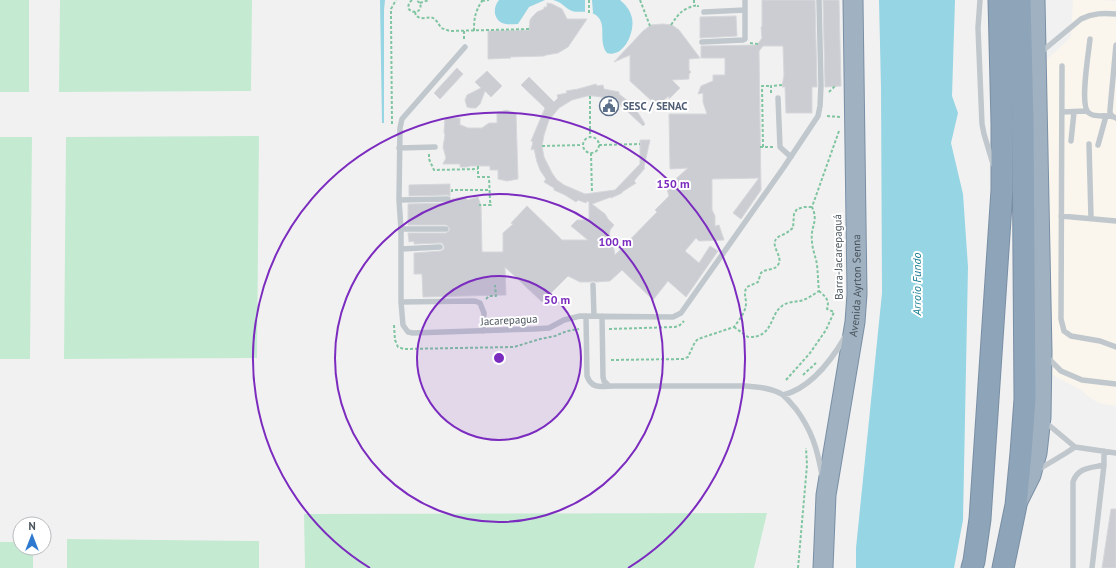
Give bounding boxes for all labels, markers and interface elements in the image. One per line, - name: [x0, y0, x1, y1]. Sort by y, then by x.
- public building icon: SESC / SENAC: [598, 95, 620, 117]
- place label: SESC / SENAC: [623, 99, 687, 113]
- text: 150 m: [656, 176, 690, 191]
- street label: Barra-Jacarepaguá: [830, 214, 846, 300]
- text: 100 m: [598, 234, 632, 249]
- street label: Avenida Ayrton Senna: [846, 234, 864, 338]
- water label: Arroio Fundo: [909, 252, 924, 317]
- text: 50 m: [544, 292, 570, 307]
- street label: Jacarepagua: [479, 312, 538, 329]
- centre of rings: [492, 351, 506, 365]
- north arrow: [12, 516, 52, 556]
- text: N: [28, 519, 36, 533]

